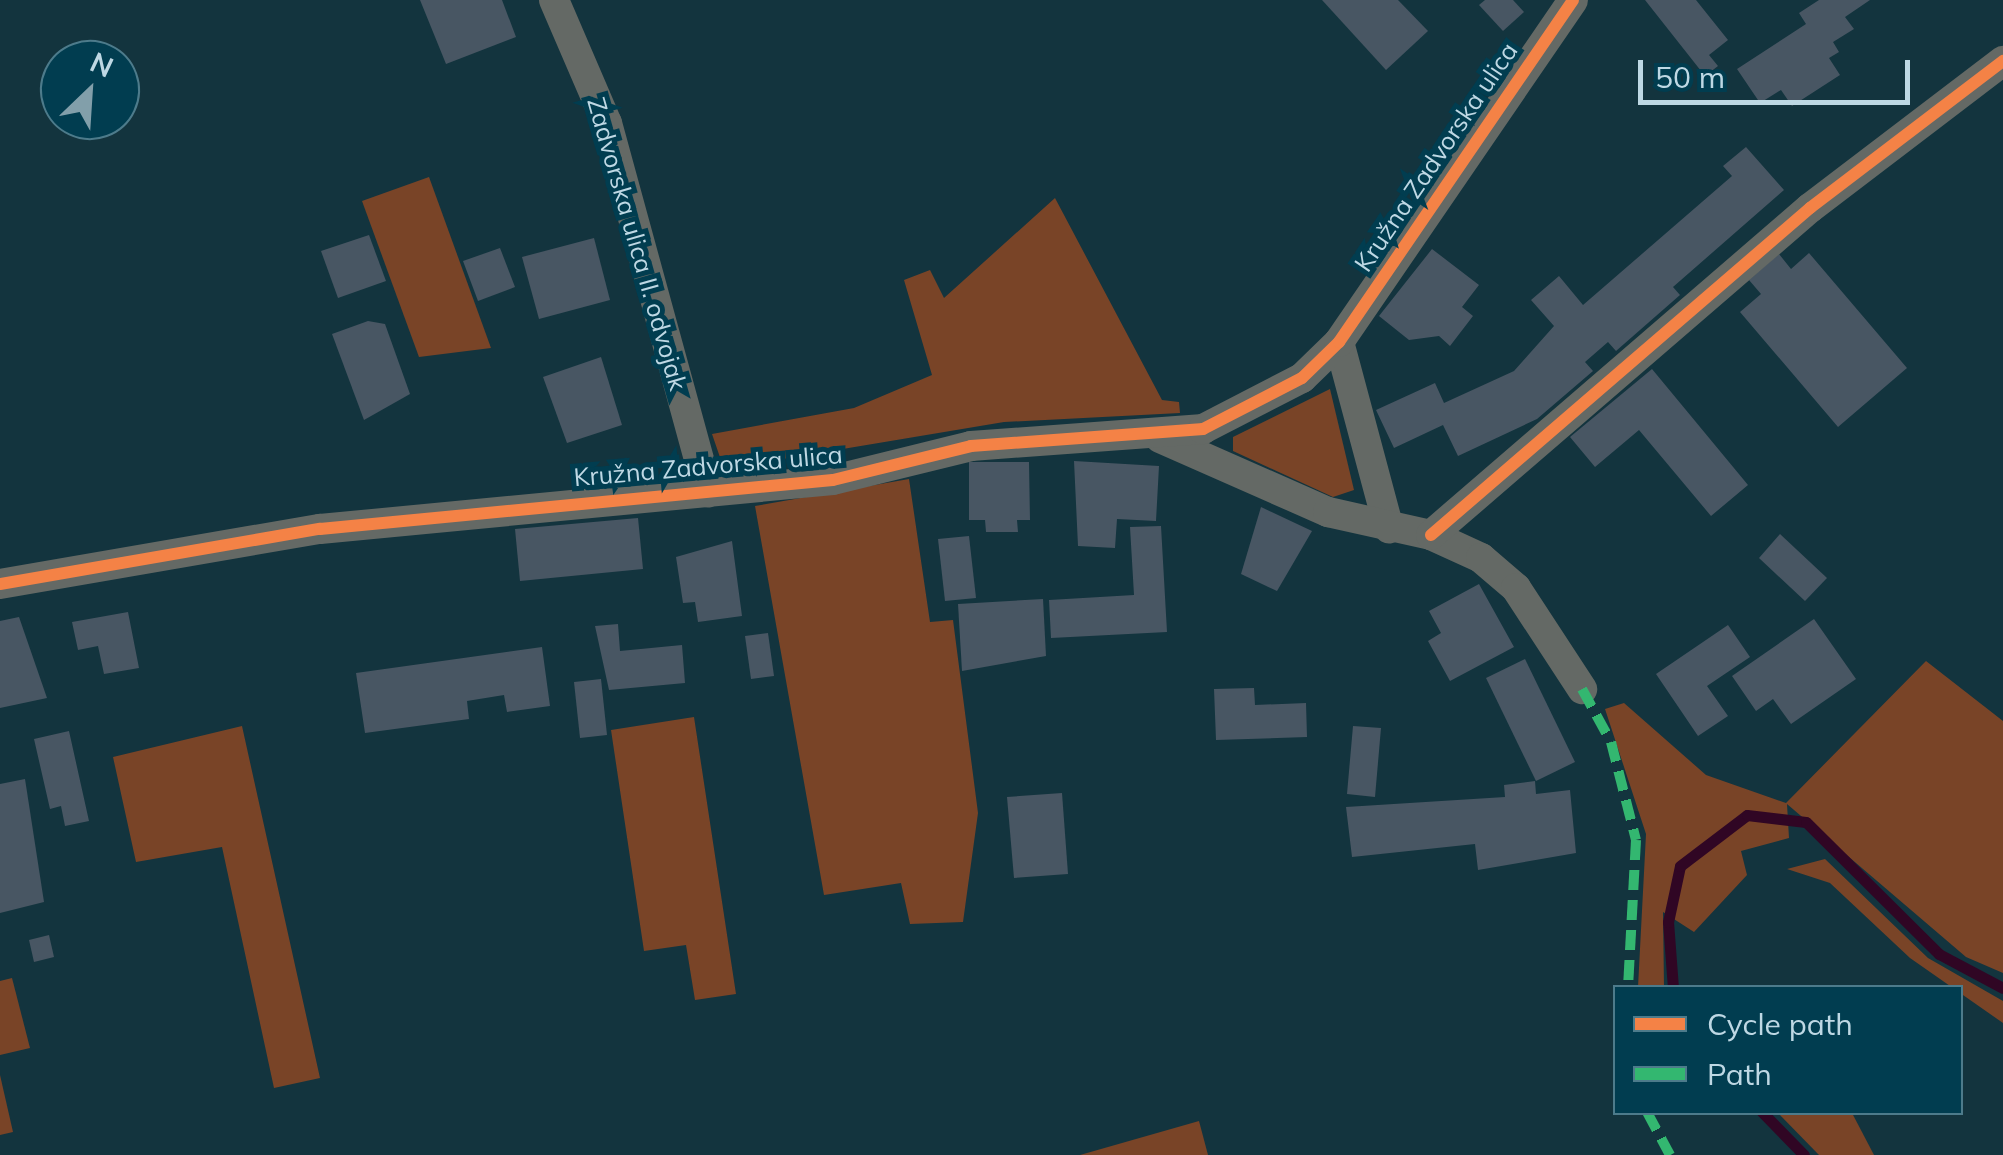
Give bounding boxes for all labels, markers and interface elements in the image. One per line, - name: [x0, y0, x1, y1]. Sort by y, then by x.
- street label: Kružna Zadvorska ulica: [1348, 37, 1524, 277]
- north arrow: [40, 40, 140, 140]
- scale bar: [1643, 40, 1916, 102]
- text: N: [85, 44, 119, 84]
- text: 50 m: [1655, 58, 1725, 96]
- street label: Zadvorska ulica II. odvojak: [581, 94, 693, 394]
- street label: Kružna Zadvorska ulica: [572, 439, 844, 493]
- legend: [1613, 985, 1963, 1115]
- text: Cycle path: [1707, 1005, 1853, 1043]
- text: Path: [1707, 1055, 1772, 1093]

